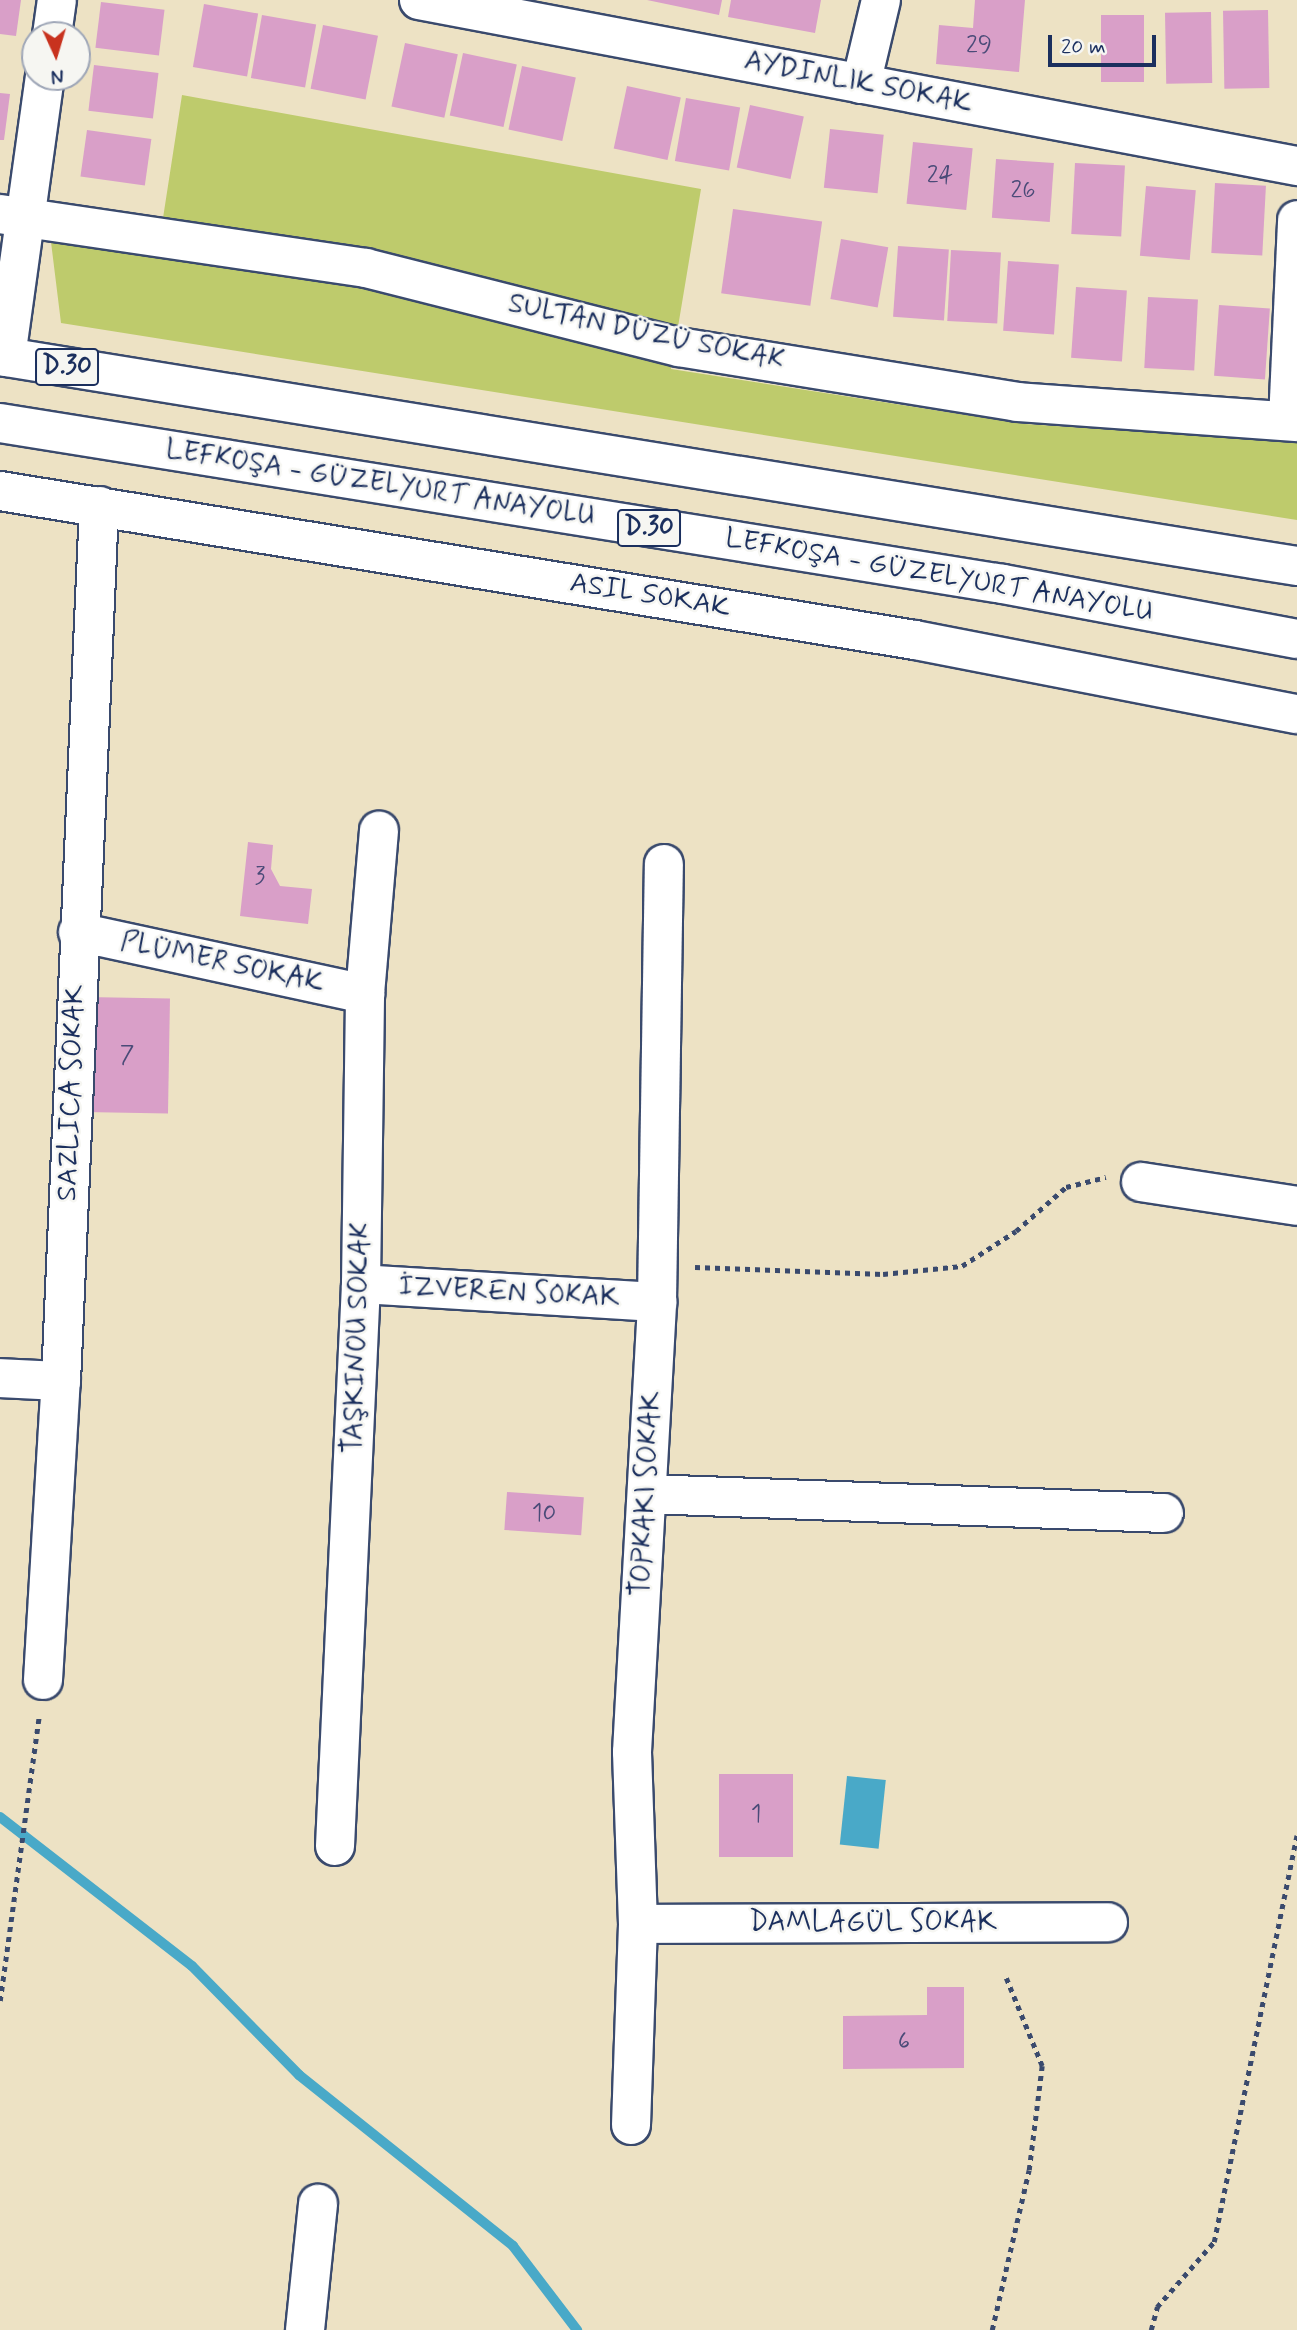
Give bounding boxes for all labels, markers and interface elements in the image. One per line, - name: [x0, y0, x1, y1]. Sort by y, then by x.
- north arrow: [21, 21, 91, 91]
- scale bar: [1052, 21, 1160, 65]
- house number: 29: [966, 32, 992, 60]
- text: 20 m: [1061, 33, 1106, 61]
- street label: AYDINLIK SOKAK: [743, 45, 973, 121]
- text: N: [50, 63, 65, 88]
- house number: 24: [927, 162, 953, 190]
- house number: 26: [1010, 177, 1036, 205]
- street label: SULTAN DÜZÜ SOKAK: [504, 287, 788, 379]
- road number: D.30: [34, 344, 100, 390]
- street label: LEFKOŞA - GÜZELYURT ANAYOLU: [163, 434, 597, 534]
- road number: D.30: [616, 506, 682, 550]
- street label: LEFKOŞA - GÜZELYURT ANAYOLU: [723, 522, 1155, 630]
- street label: ASIL SOKAK: [569, 567, 731, 625]
- house number: 3: [255, 863, 265, 891]
- street label: PLÜMER SOKAK: [119, 925, 325, 1001]
- street label: SAZLICA SOKAK: [51, 984, 93, 1202]
- house number: 7: [120, 1042, 134, 1070]
- street label: TAŞKINOU SOKAK: [337, 1222, 379, 1454]
- street label: İZVEREN SOKAK: [397, 1270, 621, 1316]
- street label: TOPKAKI SOKAK: [625, 1390, 669, 1598]
- house number: 10: [532, 1500, 556, 1528]
- house number: 1: [751, 1801, 761, 1829]
- street label: DAMLAGÜL SOKAK: [749, 1906, 997, 1940]
- house number: 6: [898, 2028, 910, 2056]

